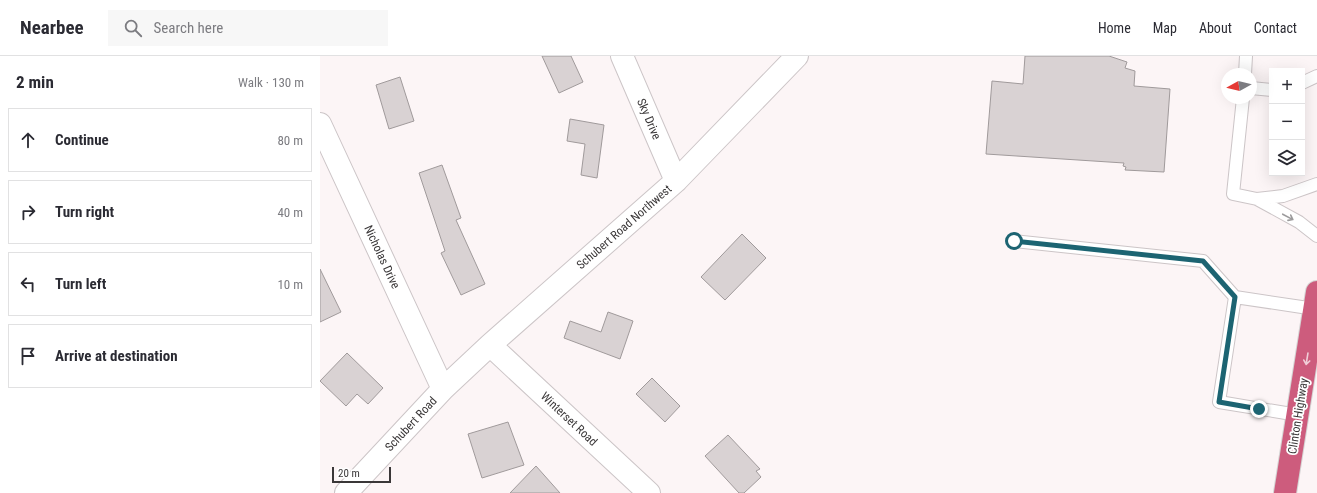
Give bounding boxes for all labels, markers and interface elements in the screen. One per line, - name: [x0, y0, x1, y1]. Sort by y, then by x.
- search box: [108, 10, 388, 46]
- text: Nearbee: [20, 16, 84, 39]
- icon: search: [122, 17, 144, 39]
- text: Search here: [154, 19, 223, 37]
- text: Home: [1098, 20, 1131, 36]
- text: Map: [1153, 20, 1177, 36]
- text: About: [1199, 20, 1232, 36]
- text: Contact: [1254, 20, 1297, 36]
- north arrow: [1221, 68, 1257, 104]
- map controls: [1269, 68, 1305, 176]
- button: +: [1269, 68, 1305, 104]
- text: 2 min: [16, 72, 54, 92]
- text: Walk · 130 m: [238, 75, 304, 90]
- street label: Sky Drive: [634, 96, 664, 142]
- button: −: [1269, 104, 1305, 140]
- icon: ahead: [17, 129, 39, 151]
- text: Continue: [55, 131, 109, 149]
- text: 80 m: [277, 133, 303, 148]
- button: layers: [1269, 140, 1305, 176]
- street label: Schubert Road Northwest: [574, 182, 675, 272]
- icon: right: [17, 201, 39, 223]
- text: Turn right: [55, 203, 114, 221]
- text: 40 m: [277, 205, 303, 220]
- one-way arrow: [1281, 214, 1293, 221]
- street label: Nicholas Drive: [361, 223, 403, 291]
- route start: [1005, 232, 1023, 250]
- icon: left: [17, 273, 39, 295]
- text: Turn left: [55, 275, 106, 293]
- text: 10 m: [277, 277, 303, 292]
- icon: arrive: [17, 345, 39, 367]
- text: Arrive at destination: [55, 347, 178, 365]
- one-way arrow: [1303, 352, 1311, 365]
- street label: Clinton Highway: [1285, 377, 1311, 455]
- street label: Winterset Road: [538, 389, 600, 449]
- street label: Schubert Road: [382, 394, 440, 454]
- route end: [1250, 400, 1268, 418]
- scale bar: [332, 465, 391, 484]
- text: 20 m: [338, 467, 360, 480]

